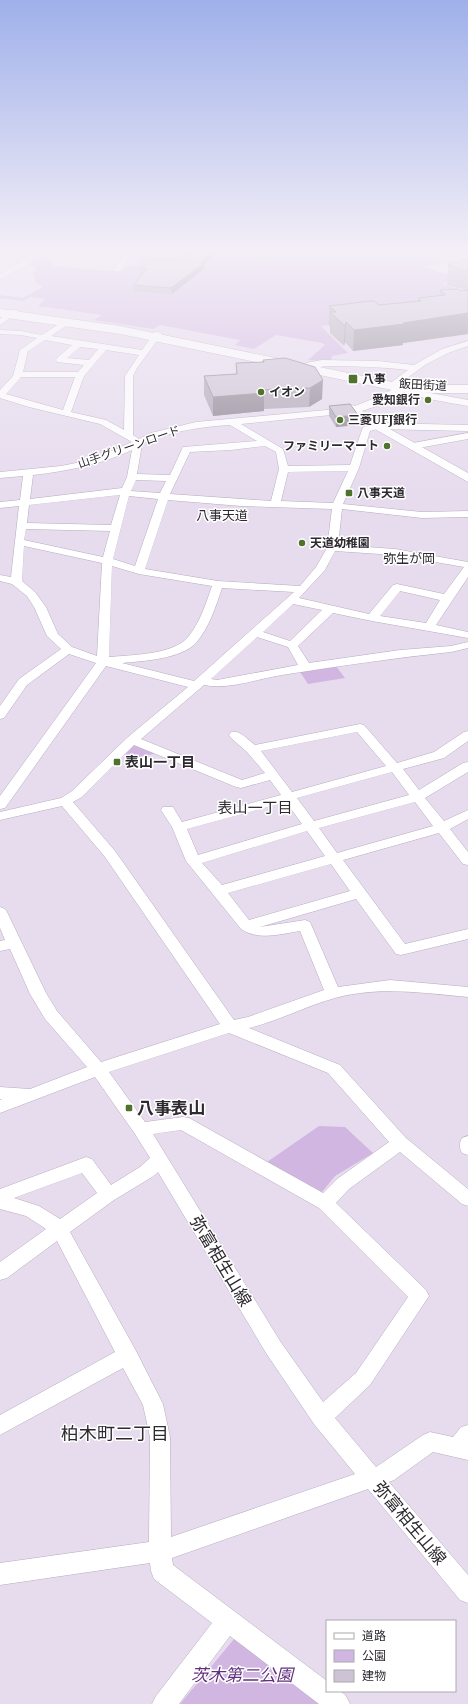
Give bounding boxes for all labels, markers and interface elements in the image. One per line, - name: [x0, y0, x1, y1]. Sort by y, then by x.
- place label: 八事: [362, 370, 386, 387]
- marker: 八事: [347, 373, 359, 385]
- street label: 飯田街道: [399, 375, 447, 394]
- place label: イオン: [269, 383, 305, 400]
- marker: イオン: [256, 387, 266, 397]
- place label: 愛知銀行: [372, 391, 420, 408]
- marker: 愛知銀行: [423, 395, 433, 405]
- place label: 三菱UFJ銀行: [348, 411, 417, 428]
- marker: 三菱UFJ銀行: [335, 415, 345, 425]
- street label: 山手グリーンロード: [75, 421, 182, 472]
- place label: ファミリーマート: [283, 437, 379, 454]
- marker: ファミリーマート: [382, 441, 392, 451]
- place label: 八事天道: [357, 484, 405, 501]
- marker: 八事天道: [344, 488, 354, 498]
- district label: 八事天道: [196, 506, 248, 524]
- place label: 天道幼稚園: [310, 534, 370, 551]
- marker: 天道幼稚園: [297, 538, 307, 548]
- district label: 弥生が岡: [383, 549, 435, 567]
- place label: 表山一丁目: [125, 752, 195, 771]
- marker: 表山一丁目: [112, 757, 122, 767]
- district label: 表山一丁目: [217, 797, 293, 817]
- place label: 八事表山: [137, 1096, 205, 1119]
- marker: 八事表山: [124, 1103, 134, 1113]
- street label: 弥富相生山線: [185, 1211, 258, 1310]
- district label: 柏木町二丁目: [61, 1421, 169, 1445]
- street label: 弥富相生山線: [369, 1476, 452, 1569]
- legend: [326, 1620, 456, 1692]
- text: 道路: [362, 1627, 386, 1644]
- text: 公園: [362, 1647, 386, 1664]
- park label: 茨木第二公園: [191, 1663, 295, 1686]
- text: 建物: [362, 1667, 386, 1684]

